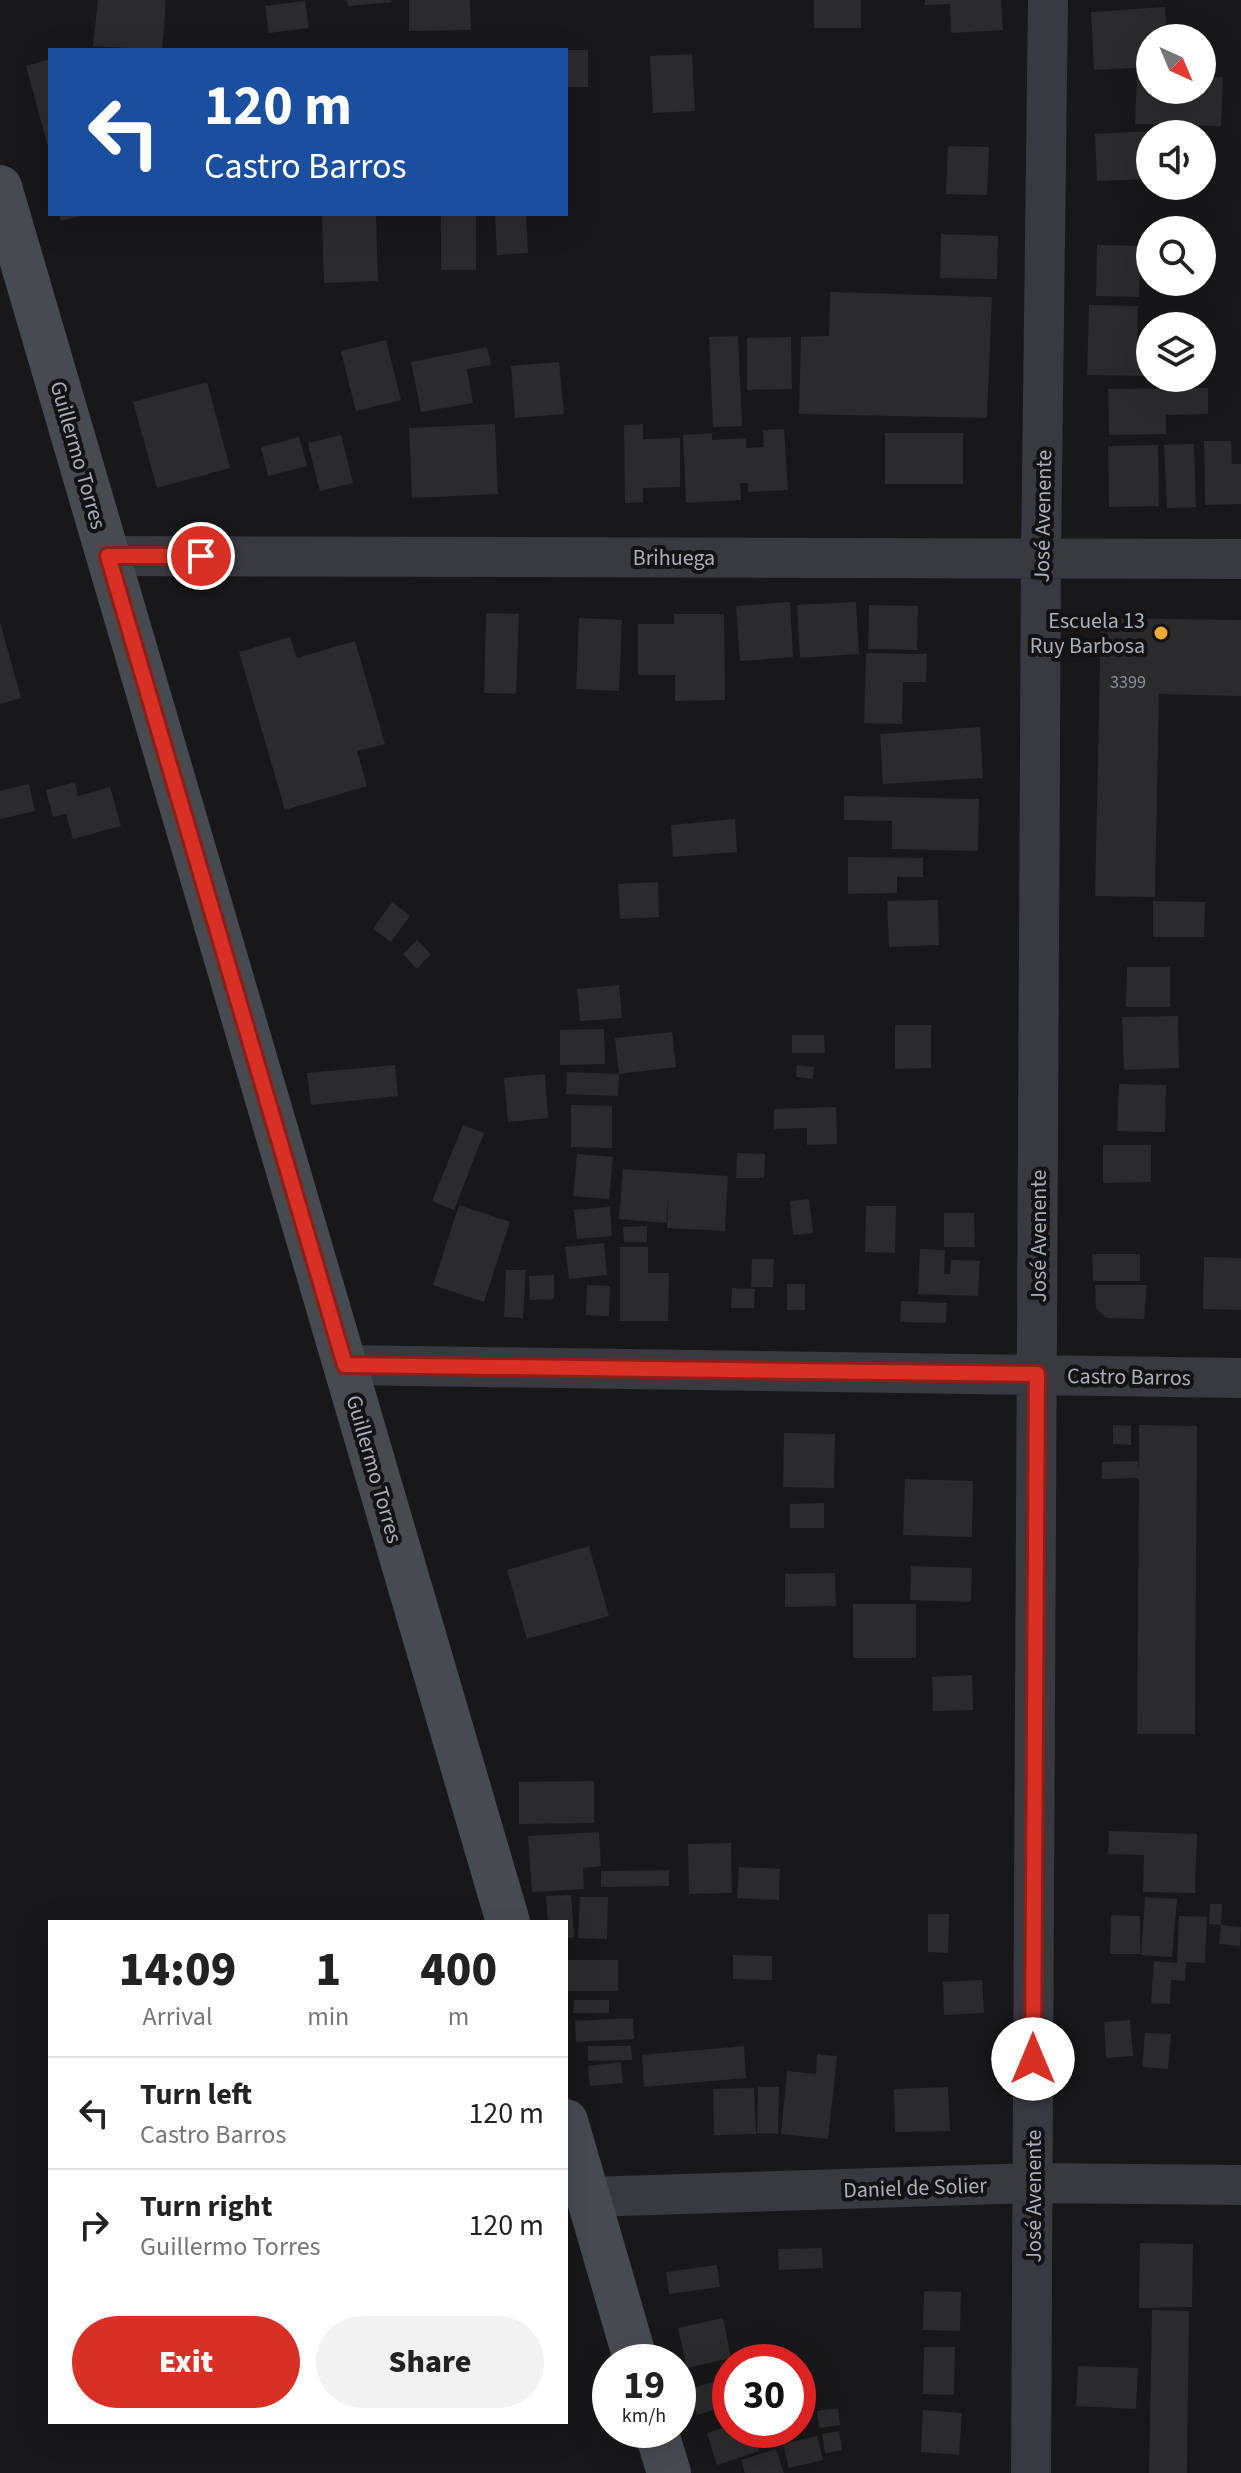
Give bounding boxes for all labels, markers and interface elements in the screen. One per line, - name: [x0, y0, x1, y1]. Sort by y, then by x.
- north arrow: [1136, 24, 1216, 104]
- map controls: [1136, 24, 1216, 392]
- text: 120 m: [204, 67, 352, 146]
- icon: left: [72, 80, 176, 184]
- button: sound: [1136, 120, 1216, 200]
- text: Castro Barros: [204, 141, 407, 192]
- button: search: [1136, 216, 1216, 296]
- button: layers: [1136, 312, 1216, 392]
- street label: Guillermo Torres: [42, 377, 114, 533]
- street label: José Avenente: [1026, 449, 1060, 583]
- pin: [167, 522, 235, 590]
- icon: arrive: [179, 534, 223, 578]
- street label: Brihuega: [633, 542, 715, 574]
- place label: Escuela 13 Ruy Barbosa: [1030, 605, 1145, 662]
- marker: Escuela 13 Ruy Barbosa: [1152, 624, 1170, 642]
- house number: 3399: [1110, 670, 1146, 695]
- street label: José Avenente: [1023, 1169, 1055, 1302]
- street label: Castro Barros: [1067, 1360, 1191, 1394]
- street label: Guillermo Torres: [338, 1391, 410, 1547]
- text: 14:09: [119, 1936, 236, 2004]
- text: 1: [315, 1936, 341, 2004]
- text: 400: [420, 1936, 497, 2004]
- text: Arrival: [143, 1998, 213, 2035]
- text: min: [307, 1998, 349, 2035]
- text: m: [448, 1998, 469, 2035]
- position arrow: [991, 2017, 1075, 2101]
- text: Turn left: [140, 2073, 252, 2116]
- icon: left: [72, 2091, 116, 2135]
- text: 120 m: [468, 2092, 544, 2135]
- text: Castro Barros: [140, 2116, 286, 2153]
- street label: José Avenente: [1018, 2129, 1050, 2262]
- street label: Daniel de Solier: [843, 2169, 988, 2206]
- text: Turn right: [140, 2185, 272, 2228]
- icon: right: [72, 2203, 116, 2247]
- text: 120 m: [468, 2204, 544, 2247]
- text: Guillermo Torres: [140, 2228, 321, 2265]
- button: Exit: [72, 2316, 300, 2408]
- button: Share: [316, 2316, 544, 2408]
- speed limit sign: 30: [712, 2344, 816, 2448]
- text: 19: [623, 2357, 665, 2414]
- text: km/h: [622, 2402, 666, 2430]

